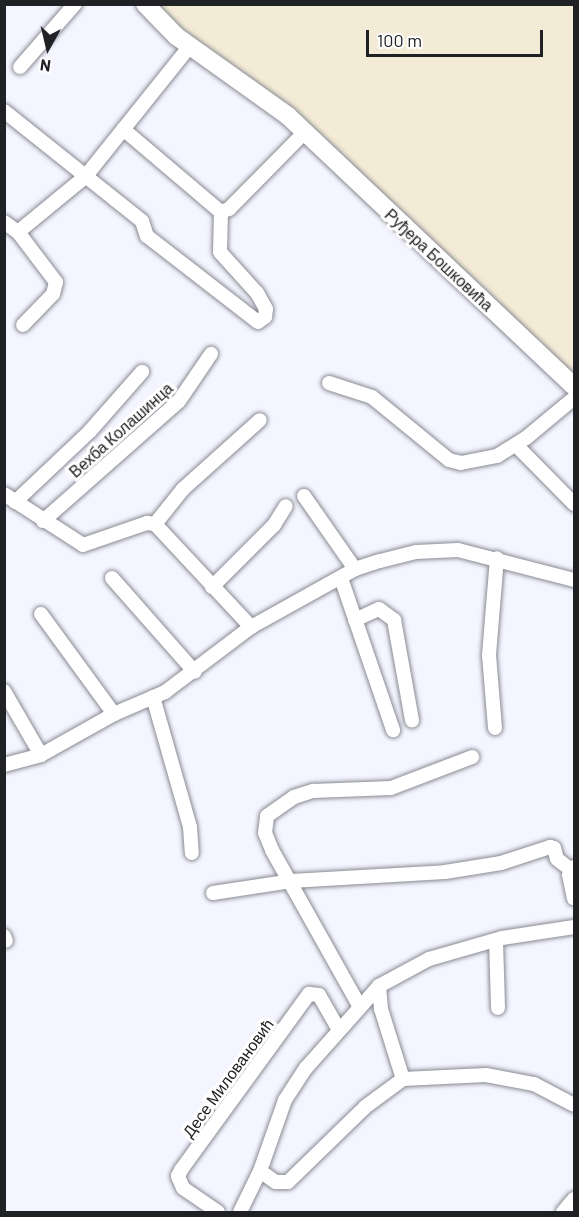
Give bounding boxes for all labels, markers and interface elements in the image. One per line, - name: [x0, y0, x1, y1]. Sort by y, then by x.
- north arrow: [18, 18, 78, 78]
- scale bar: [369, 18, 546, 56]
- text: 100 m: [377, 29, 422, 51]
- text: N: [39, 56, 52, 76]
- street label: Руђера Бошковића: [381, 205, 497, 315]
- street label: Вехба Колашинца: [65, 378, 177, 482]
- street label: Десе Миловановић: [179, 1015, 277, 1141]

